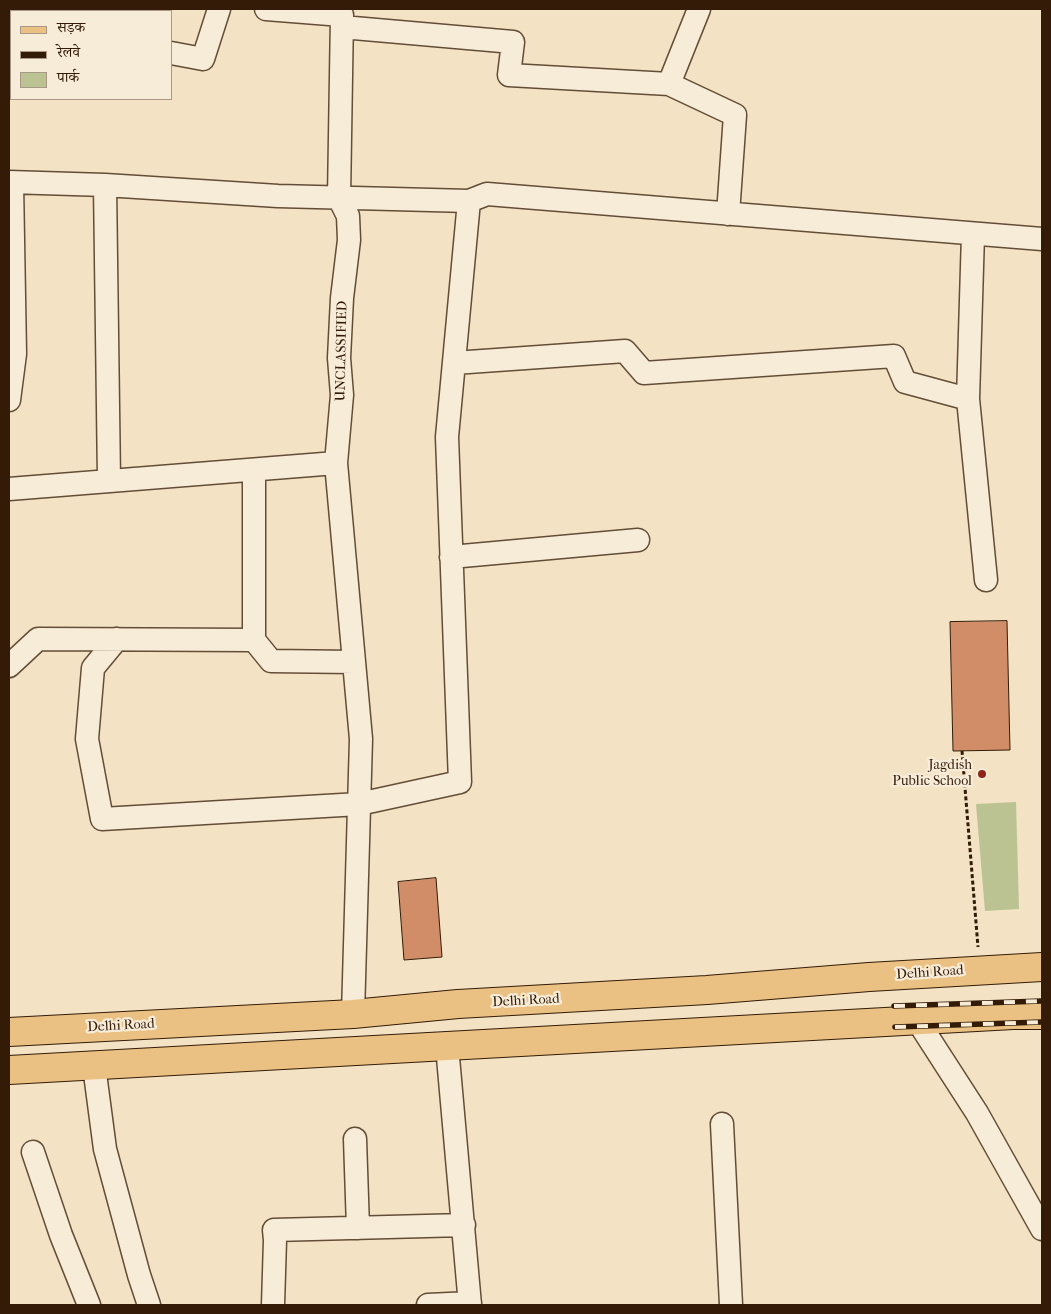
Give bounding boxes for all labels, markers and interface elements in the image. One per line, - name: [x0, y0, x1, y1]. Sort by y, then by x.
- legend: [10, 10, 172, 100]
- text: सड़क: [57, 18, 85, 36]
- text: रेलवे: [57, 43, 80, 61]
- text: पार्क: [57, 68, 79, 86]
- street label: UNCLASSIFIED: [333, 301, 351, 401]
- place label: Jagdish Public School: [892, 758, 972, 790]
- marker: Jagdish Public School: [976, 768, 988, 780]
- street label: Delhi Road: [896, 962, 964, 984]
- street label: Delhi Road: [492, 991, 560, 1011]
- street label: Delhi Road: [87, 1016, 155, 1036]

